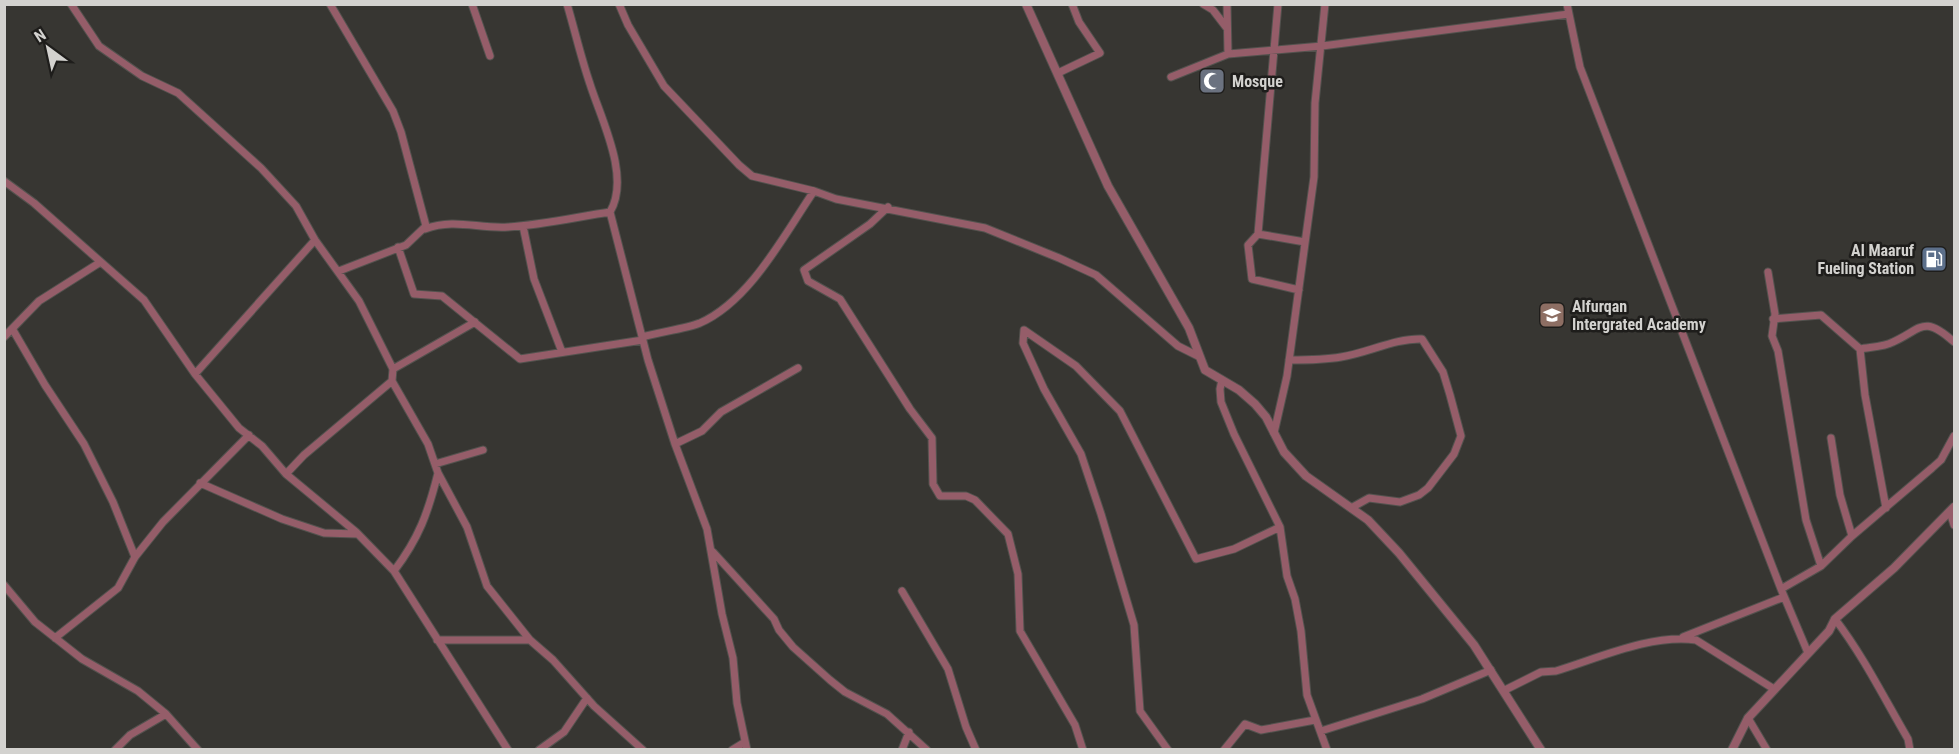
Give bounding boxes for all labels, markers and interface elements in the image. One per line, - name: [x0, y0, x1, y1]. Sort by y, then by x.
- north arrow: [18, 18, 78, 78]
- text: N: [31, 25, 49, 46]
- mosque icon: Mosque: [1197, 66, 1227, 96]
- place label: Mosque: [1232, 72, 1283, 91]
- place label: Al Maaruf Fueling Station: [1818, 241, 1915, 278]
- fuel station icon: Al Maaruf Fueling Station: [1919, 244, 1949, 274]
- place label: Alfurqan Intergrated Academy: [1572, 297, 1706, 334]
- school or university icon: Alfurqan Intergrated Academy: [1537, 300, 1567, 330]

